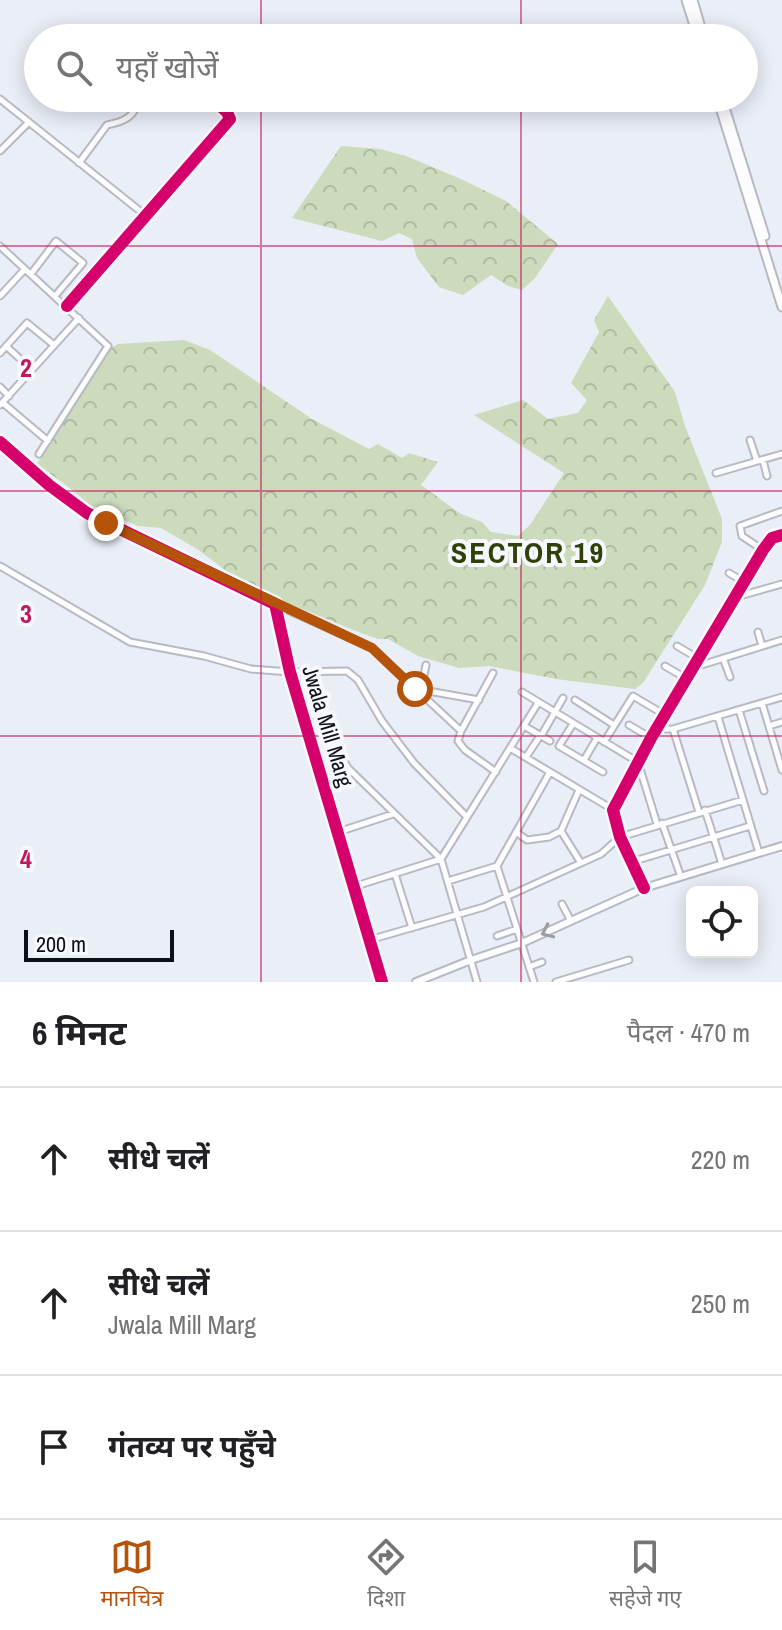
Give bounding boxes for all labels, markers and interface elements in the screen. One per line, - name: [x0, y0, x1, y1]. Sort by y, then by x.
- search box: [24, 24, 758, 112]
- icon: search: [52, 46, 96, 90]
- text: यहाँ खोजें: [116, 47, 219, 87]
- text: 2: [20, 350, 32, 385]
- route end: [88, 505, 124, 541]
- district label: SECTOR 19: [451, 532, 605, 572]
- text: 3: [20, 596, 32, 631]
- street label: Jwala Mill Marg: [295, 662, 361, 790]
- route start: [397, 671, 433, 707]
- text: 4: [20, 841, 32, 876]
- map controls: [686, 886, 758, 958]
- button: locate: [686, 886, 758, 958]
- one-way arrow: [541, 922, 555, 938]
- scale bar: [24, 926, 174, 962]
- text: 200 m: [36, 929, 86, 959]
- text: 6 मिनट: [32, 1010, 127, 1056]
- text: पैदल · 470 m: [627, 1015, 750, 1050]
- icon: ahead: [32, 1137, 76, 1181]
- text: सीधे चलें: [108, 1138, 209, 1178]
- text: 220 m: [691, 1142, 750, 1177]
- text: सीधे चलें: [108, 1264, 209, 1304]
- icon: ahead: [32, 1281, 76, 1325]
- text: 250 m: [691, 1286, 750, 1321]
- text: Jwala Mill Marg: [108, 1307, 256, 1342]
- icon: arrive: [32, 1425, 76, 1469]
- text: गंतव्य पर पहुँचे: [108, 1426, 276, 1466]
- tab: मानचित्र: [100, 1535, 163, 1615]
- tab: दिशा: [364, 1535, 408, 1615]
- tab: सहेजे गए: [609, 1535, 682, 1615]

